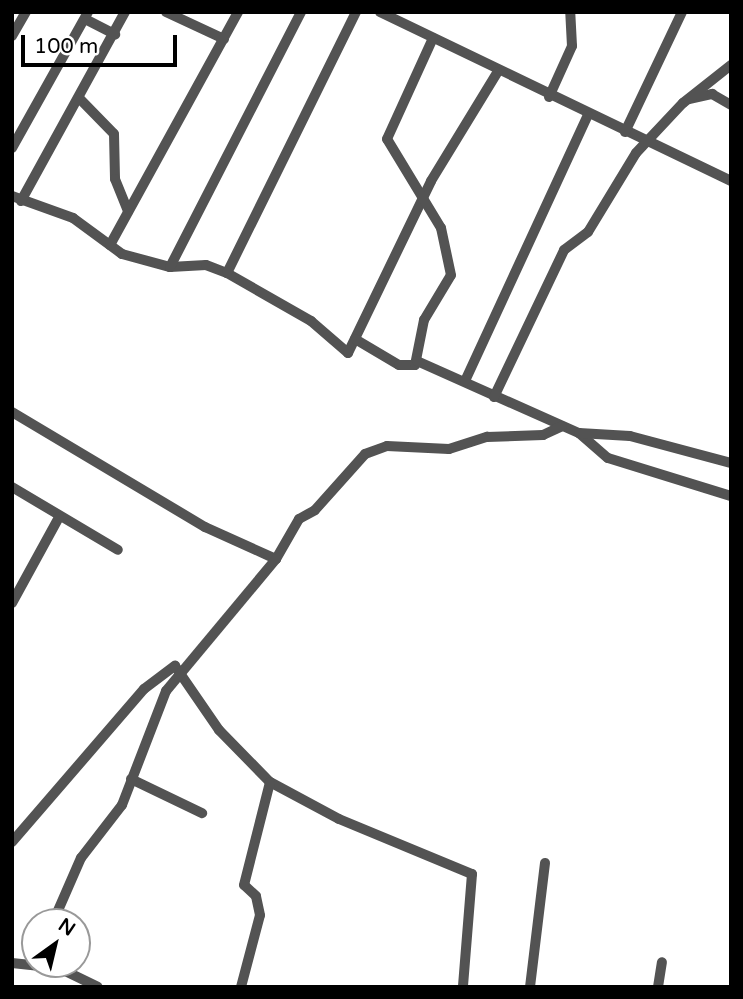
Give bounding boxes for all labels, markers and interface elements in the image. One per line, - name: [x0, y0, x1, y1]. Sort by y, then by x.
- scale bar: [24, 21, 180, 65]
- text: 100 m: [34, 34, 98, 59]
- north arrow: [21, 908, 91, 978]
- text: N: [54, 914, 79, 941]

